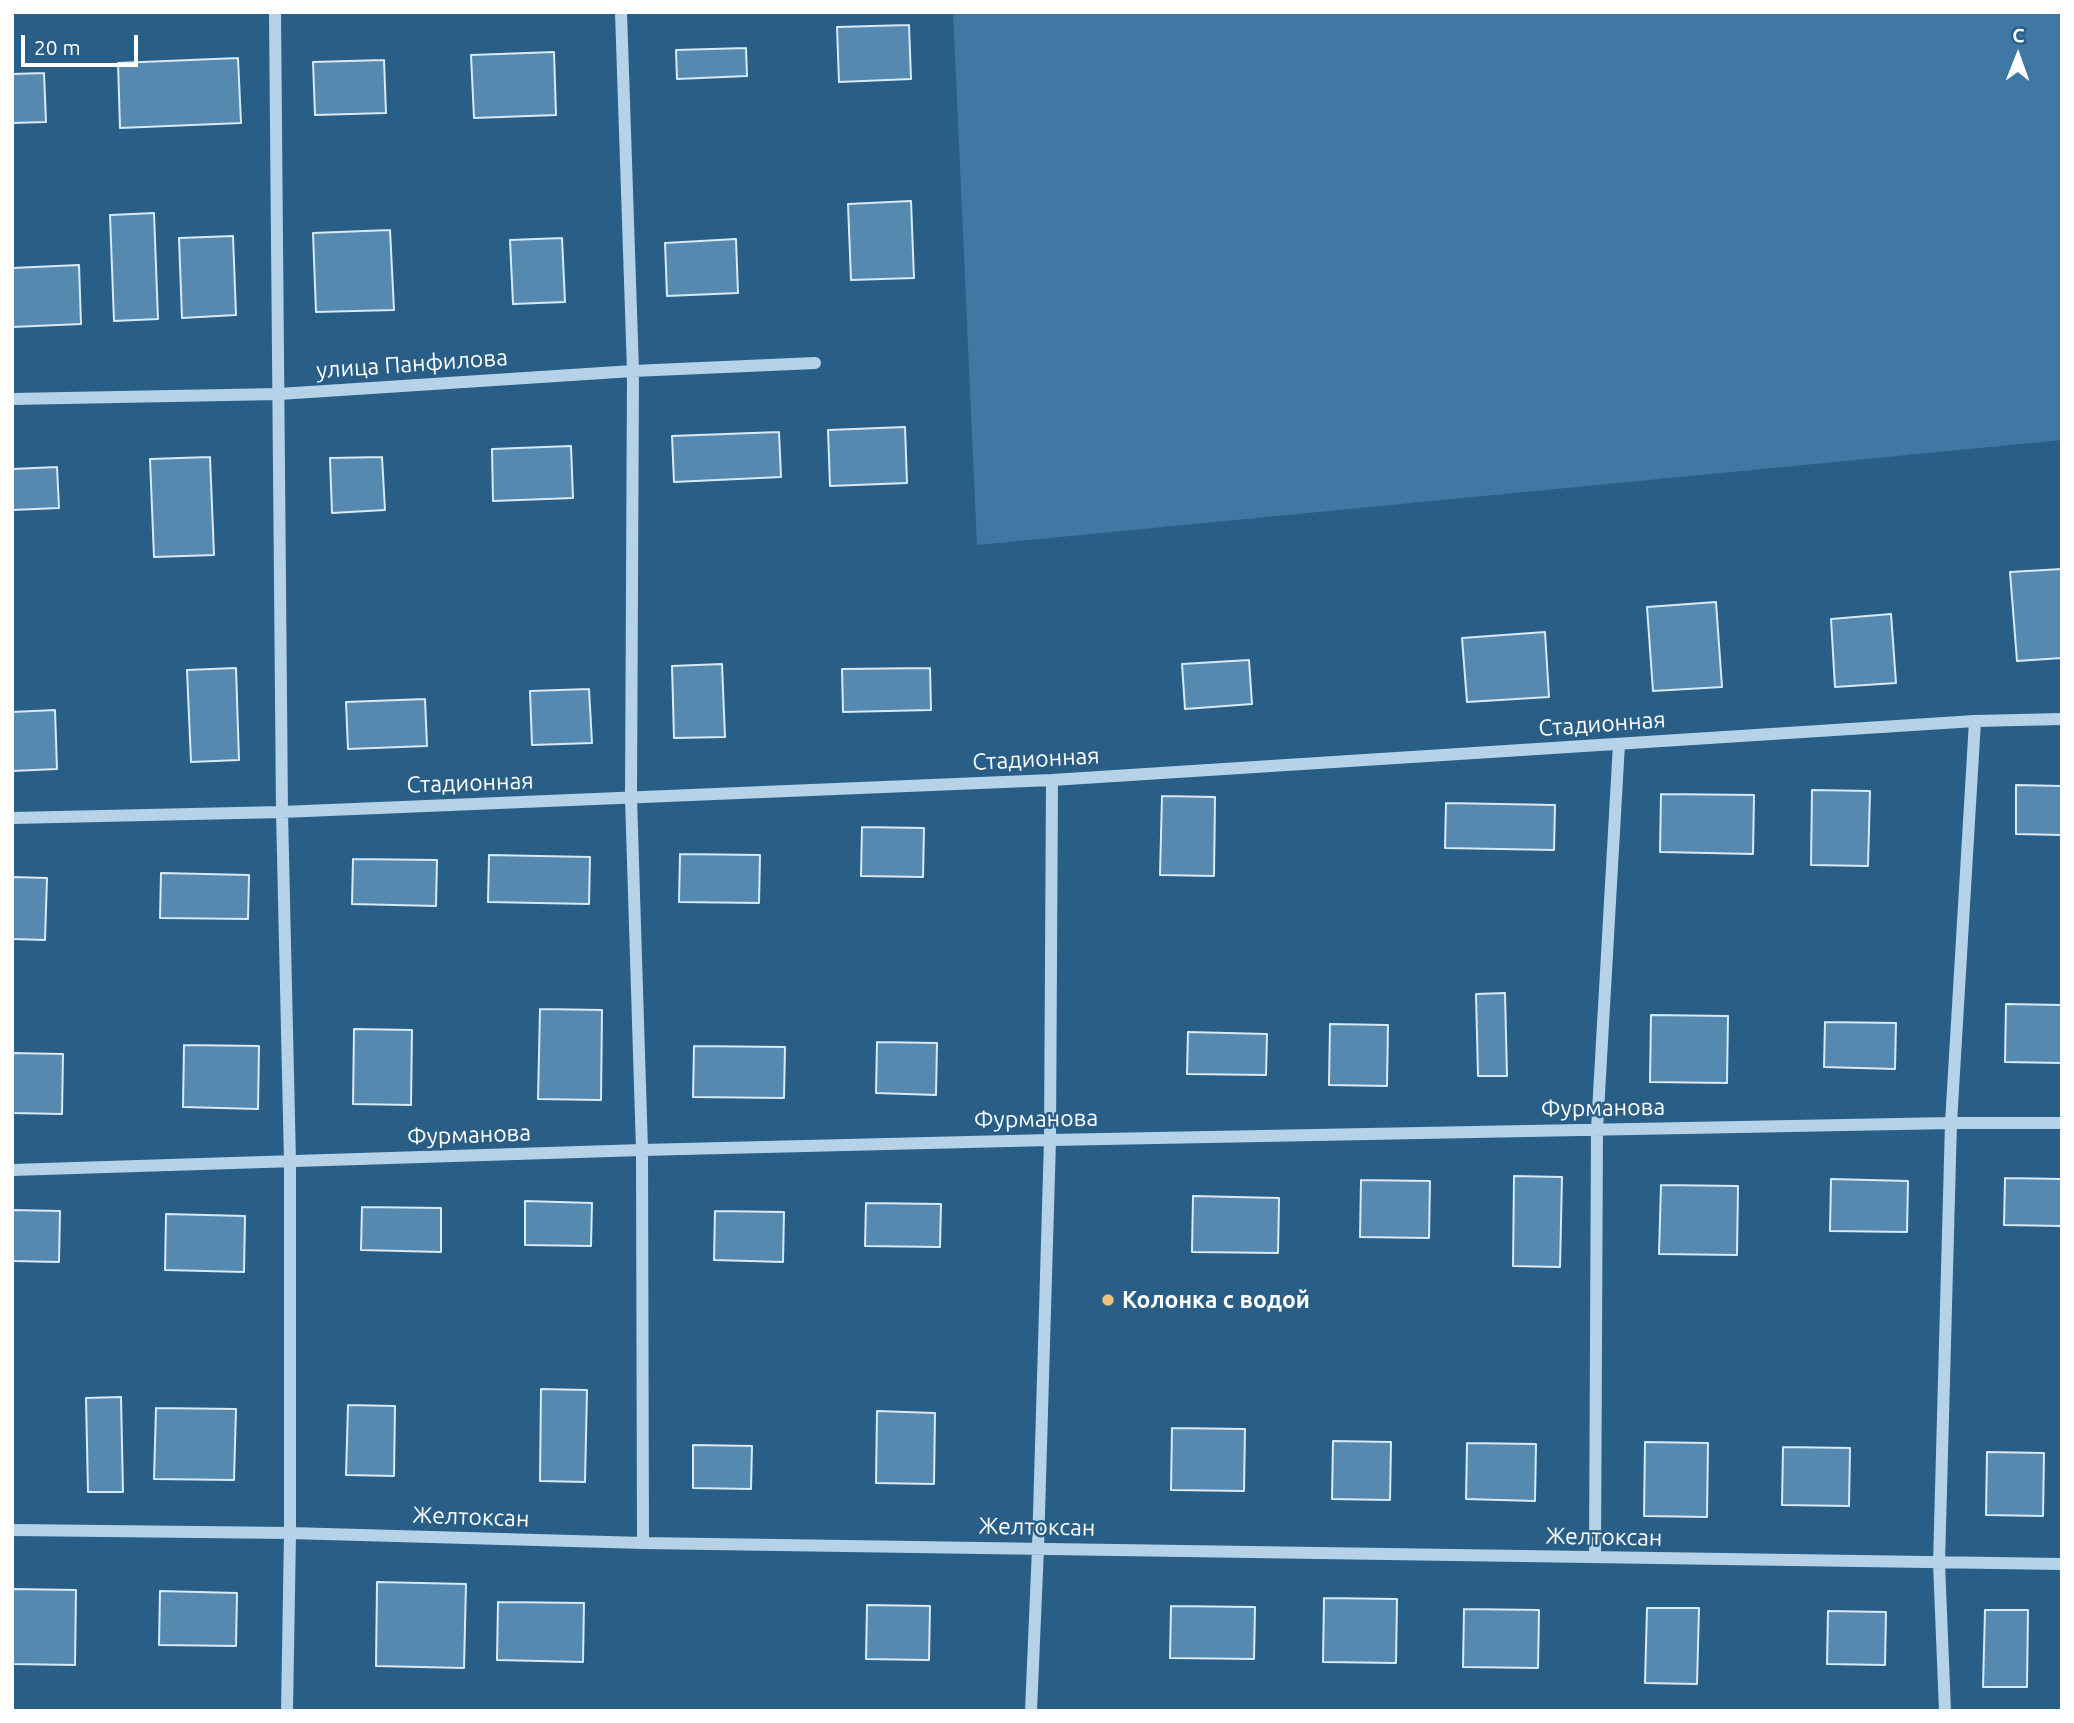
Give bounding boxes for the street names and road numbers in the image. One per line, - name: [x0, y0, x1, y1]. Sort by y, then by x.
- street label: улица Панфилова: [315, 344, 509, 384]
- street label: Стадионная: [1538, 706, 1666, 742]
- street label: Стадионная: [972, 742, 1100, 776]
- street label: Стадионная: [406, 767, 534, 799]
- street label: Фурманова: [1541, 1093, 1665, 1123]
- street label: Фурманова: [974, 1104, 1098, 1134]
- street label: Фурманова: [406, 1119, 532, 1151]
- street label: Желтоксан: [412, 1501, 530, 1533]
- street label: Желтоксан: [978, 1512, 1096, 1542]
- street label: Желтоксан: [1545, 1522, 1663, 1552]

